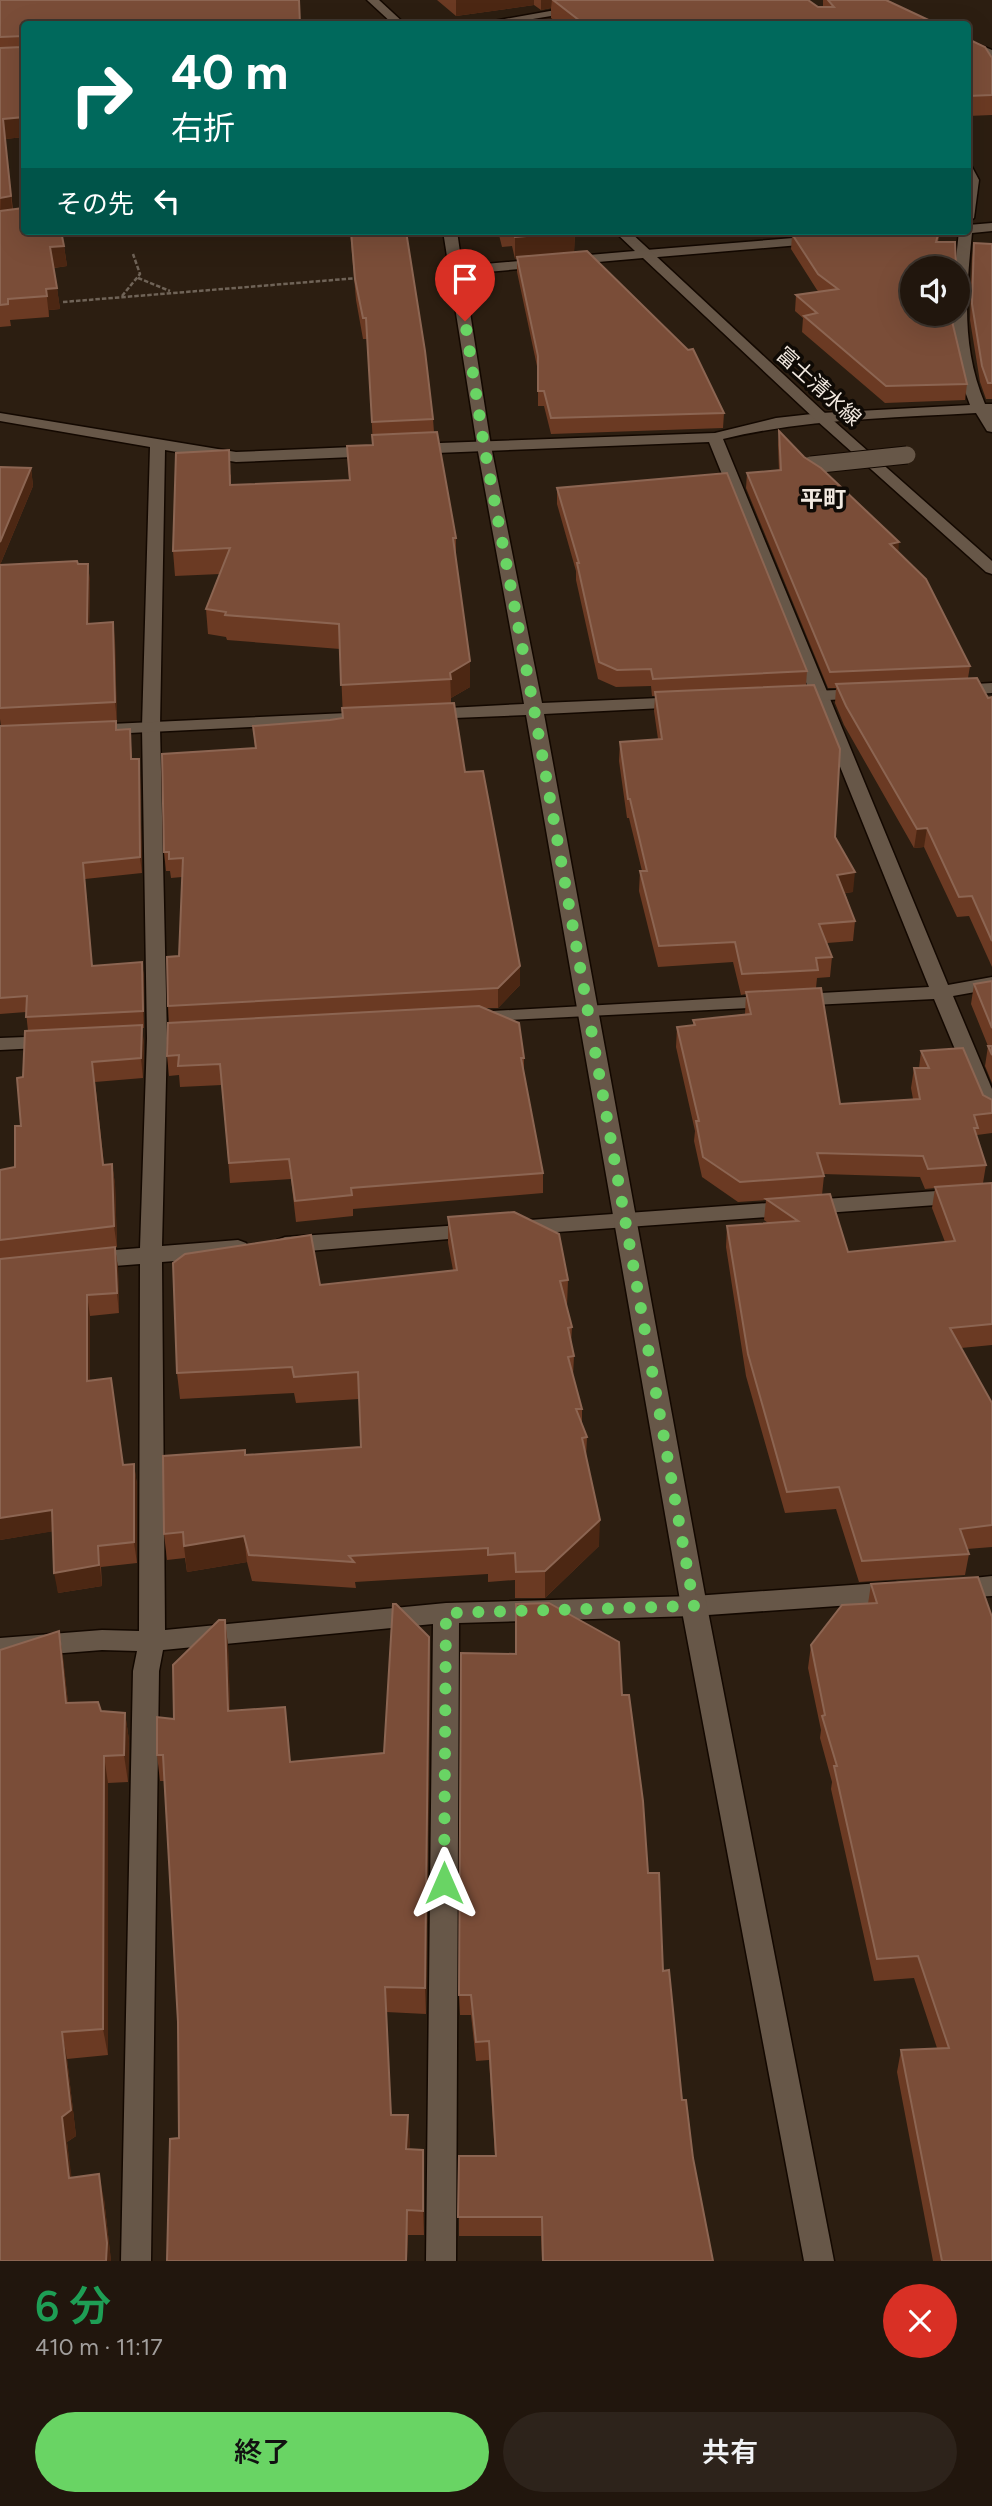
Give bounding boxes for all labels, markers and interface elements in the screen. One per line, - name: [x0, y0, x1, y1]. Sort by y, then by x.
- text: 40 m: [171, 42, 288, 101]
- icon: right: [56, 49, 147, 140]
- text: 右折: [171, 109, 235, 147]
- icon: left: [148, 182, 186, 220]
- text: その先: [56, 188, 134, 220]
- pin: [435, 249, 495, 321]
- map controls: [900, 256, 970, 326]
- button: sound: [900, 256, 970, 326]
- icon: arrive: [446, 260, 484, 298]
- street label: 富士清水線: [772, 342, 866, 430]
- district label: 平町: [800, 485, 846, 513]
- position arrow: [407, 1846, 481, 1920]
- text: 6 分: [35, 2281, 111, 2332]
- button: close: [883, 2284, 957, 2358]
- text: 410 m · 11:17: [35, 2333, 163, 2361]
- button: 終了: [35, 2412, 489, 2492]
- button: 共有: [503, 2412, 957, 2492]

